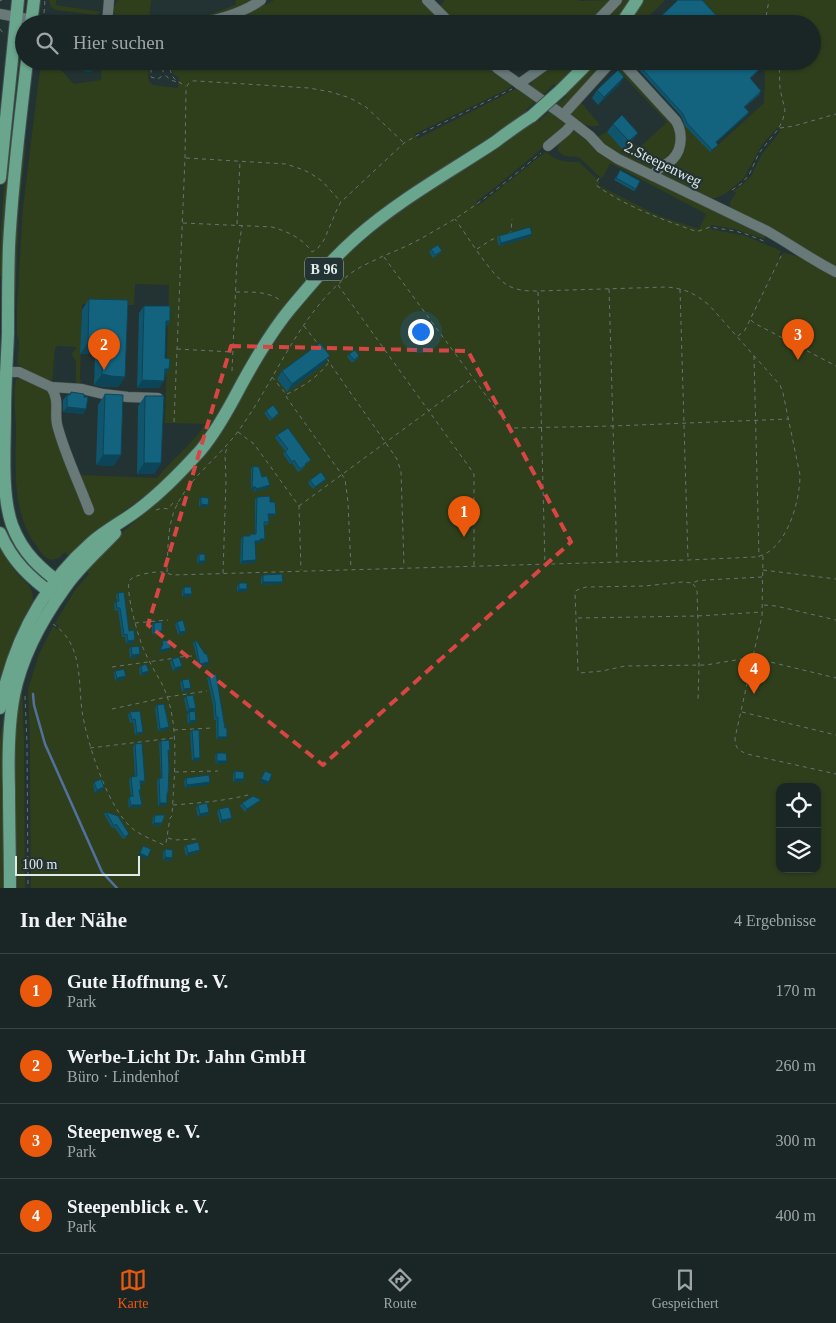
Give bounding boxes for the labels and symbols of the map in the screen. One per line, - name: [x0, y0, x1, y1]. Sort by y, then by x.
- street label: 2.Steepenweg: [622, 138, 705, 190]
- road number: B 96: [305, 258, 343, 280]
- your location: [408, 319, 434, 345]
- pin: 3: [782, 319, 814, 360]
- pin: 2: [88, 329, 120, 370]
- pin: 1: [448, 496, 480, 537]
- pin: 4: [738, 653, 770, 694]
- scale bar: [15, 853, 140, 876]

